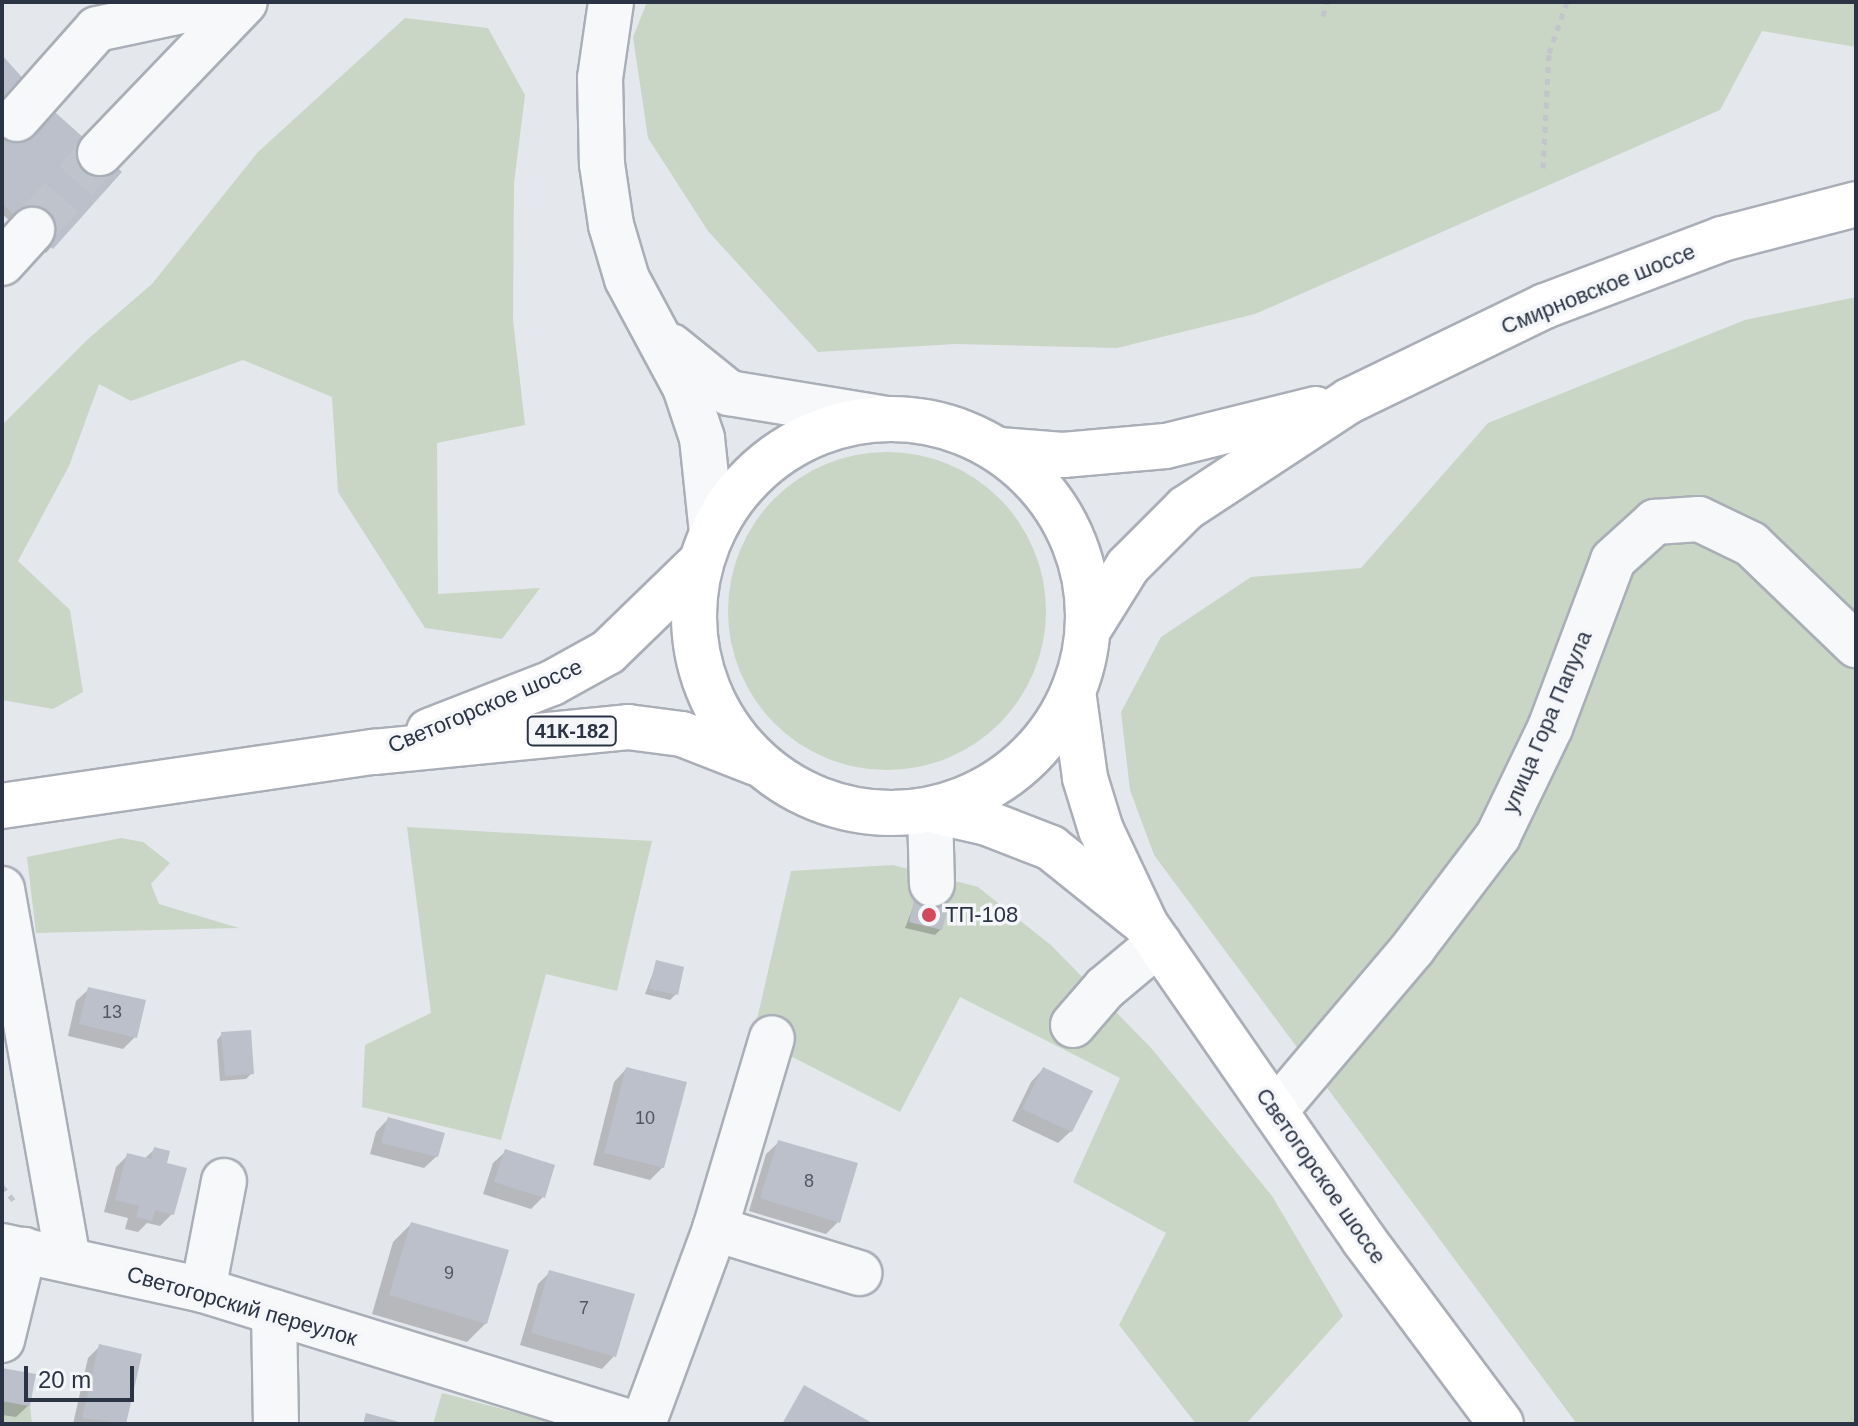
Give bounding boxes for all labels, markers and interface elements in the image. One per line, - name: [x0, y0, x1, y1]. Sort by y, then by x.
- street label: Смирновское шоссе: [1497, 238, 1699, 340]
- street label: улица Гора Папула: [1497, 627, 1597, 817]
- street label: Светогорское шоссе: [384, 653, 586, 759]
- road number: 41К-182: [526, 715, 618, 747]
- place label: ТП-108: [945, 902, 1018, 928]
- marker: ТП-108: [920, 906, 938, 924]
- house number: 13: [102, 1001, 122, 1023]
- street label: Светогорское шоссе: [1250, 1083, 1392, 1269]
- house number: 10: [635, 1107, 655, 1129]
- house number: 8: [804, 1170, 814, 1192]
- street label: Светогорский переулок: [124, 1261, 360, 1351]
- house number: 9: [444, 1262, 454, 1284]
- house number: 7: [579, 1297, 589, 1319]
- scale bar: [28, 1350, 138, 1400]
- text: 20 m: [38, 1366, 91, 1393]

